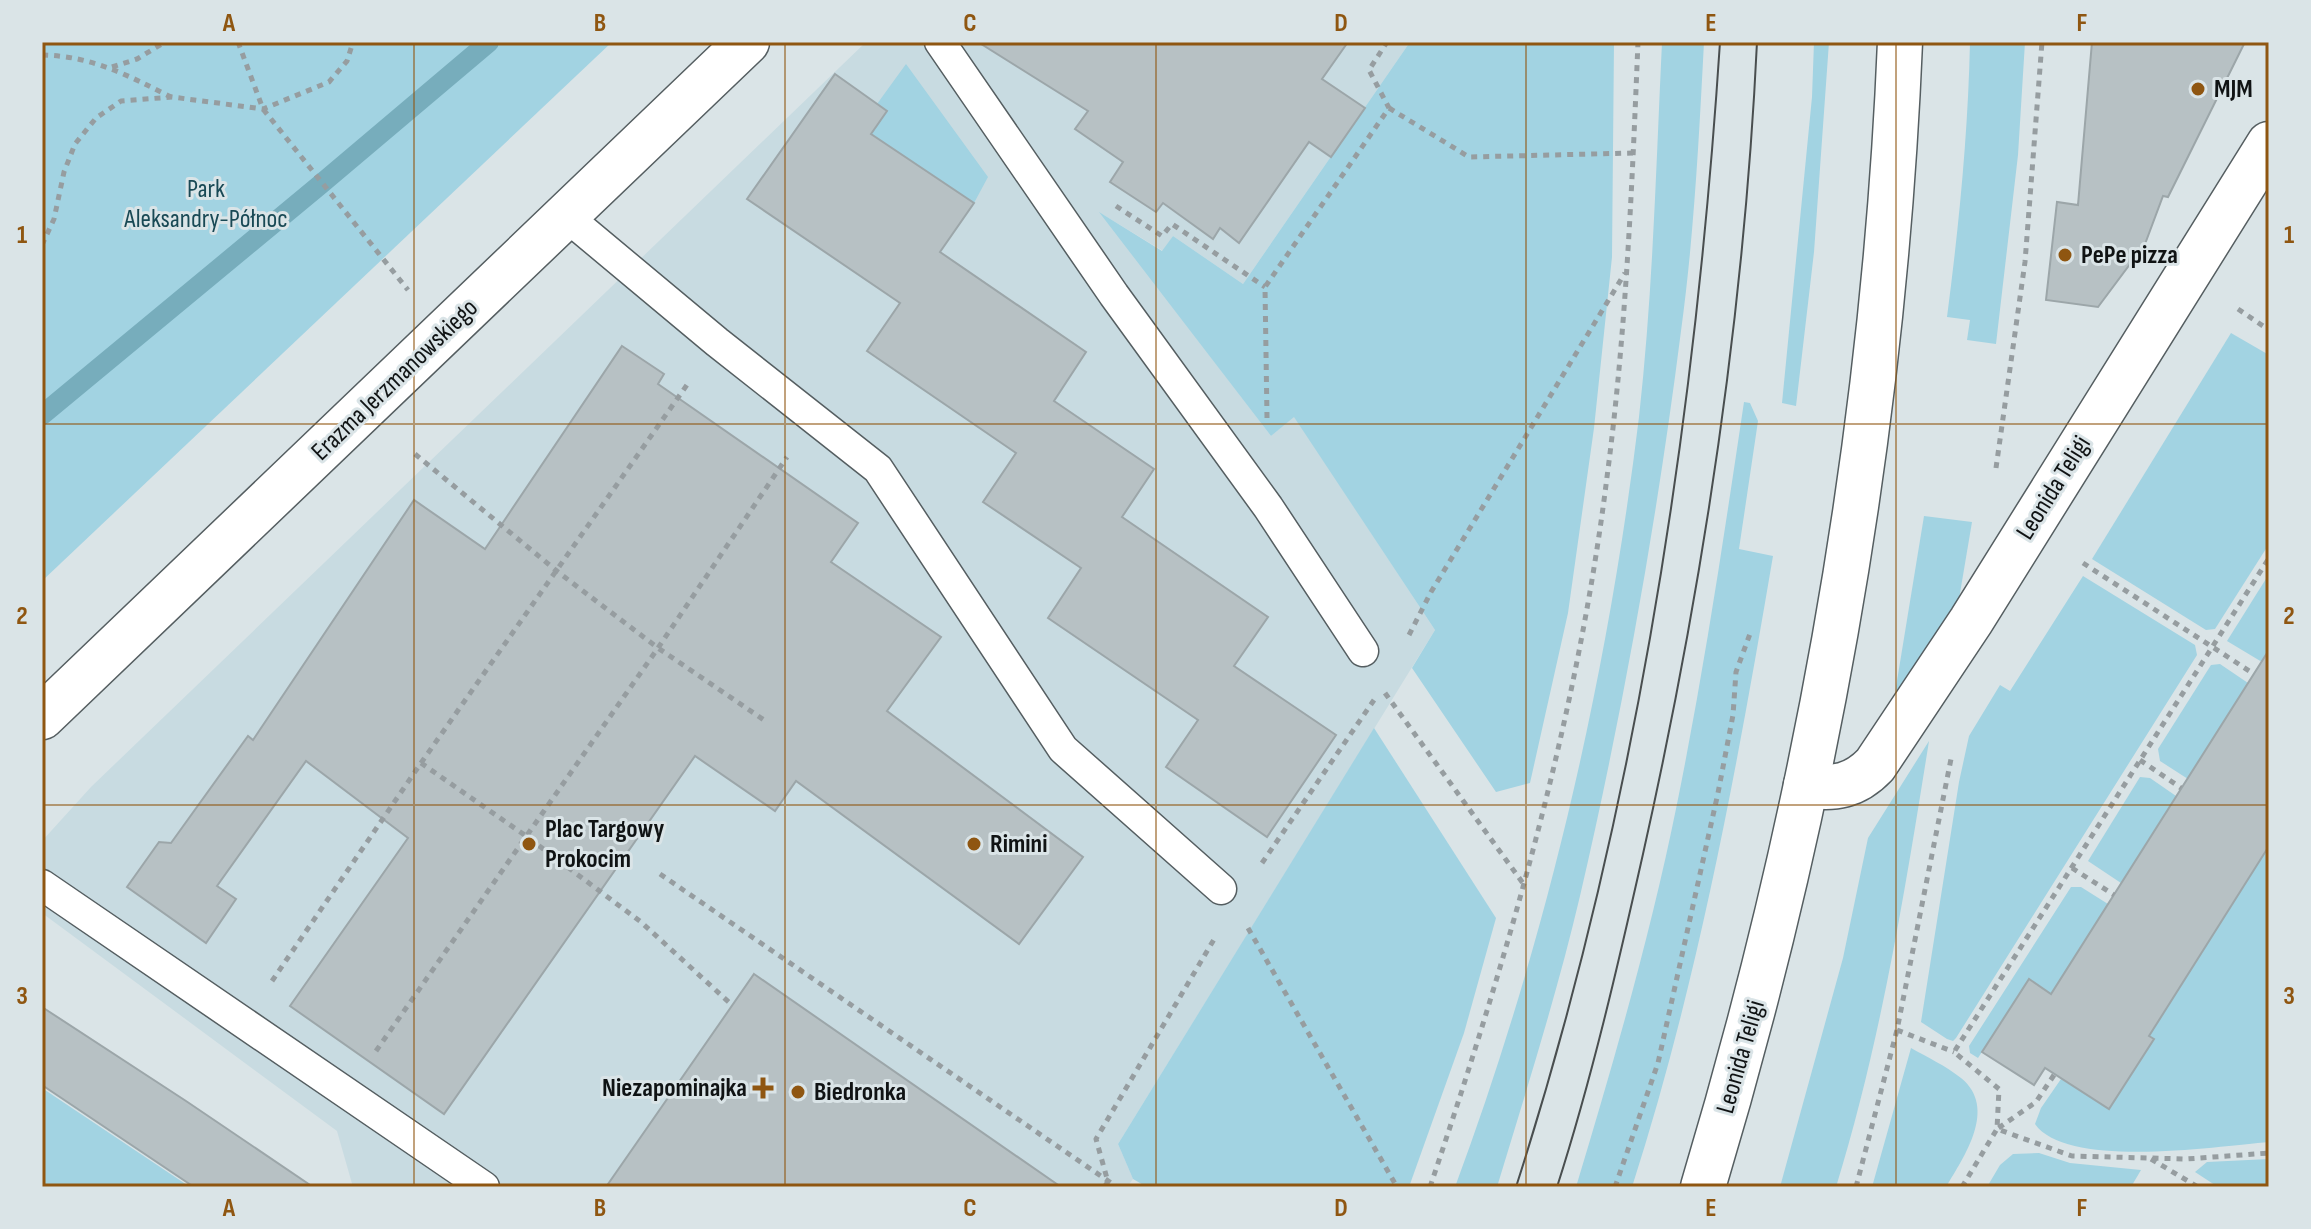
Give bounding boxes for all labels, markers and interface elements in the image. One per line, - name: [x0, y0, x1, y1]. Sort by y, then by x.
- text: A: [222, 8, 236, 39]
- text: B: [594, 8, 606, 39]
- text: C: [963, 8, 977, 39]
- text: D: [1334, 8, 1348, 39]
- text: E: [1705, 8, 1717, 39]
- text: F: [2077, 8, 2088, 39]
- place label: MJM: [2214, 74, 2253, 105]
- marker: MJM: [2189, 80, 2207, 98]
- park label: Park Aleksandry-Północ: [123, 174, 288, 235]
- text: 1: [17, 220, 27, 251]
- text: 1: [2284, 220, 2294, 251]
- place label: PePe pizza: [2081, 240, 2178, 271]
- marker: PePe pizza: [2056, 246, 2074, 264]
- street label: Erazma Jerzmanowskiego: [305, 293, 485, 467]
- street label: Leonida Teligi: [2010, 430, 2098, 546]
- text: 2: [16, 601, 28, 632]
- text: 2: [2283, 601, 2295, 632]
- place label: Plac Targowy Prokocim: [545, 814, 664, 875]
- place label: Rimini: [990, 829, 1047, 860]
- marker: Plac Targowy Prokocim: [520, 835, 538, 853]
- marker: Rimini: [965, 835, 983, 853]
- text: 3: [16, 981, 28, 1012]
- text: 3: [2283, 981, 2295, 1012]
- street label: Leonida Teligi: [1710, 997, 1772, 1117]
- place label: Niezapominajka: [602, 1073, 747, 1104]
- place label: Biedronka: [814, 1077, 906, 1108]
- marker: Niezapominajka: [754, 1079, 772, 1097]
- marker: Biedronka: [789, 1083, 807, 1101]
- text: A: [222, 1193, 236, 1224]
- text: B: [594, 1193, 606, 1224]
- text: C: [963, 1193, 977, 1224]
- text: D: [1334, 1193, 1348, 1224]
- text: E: [1705, 1193, 1717, 1224]
- text: F: [2077, 1193, 2088, 1224]

